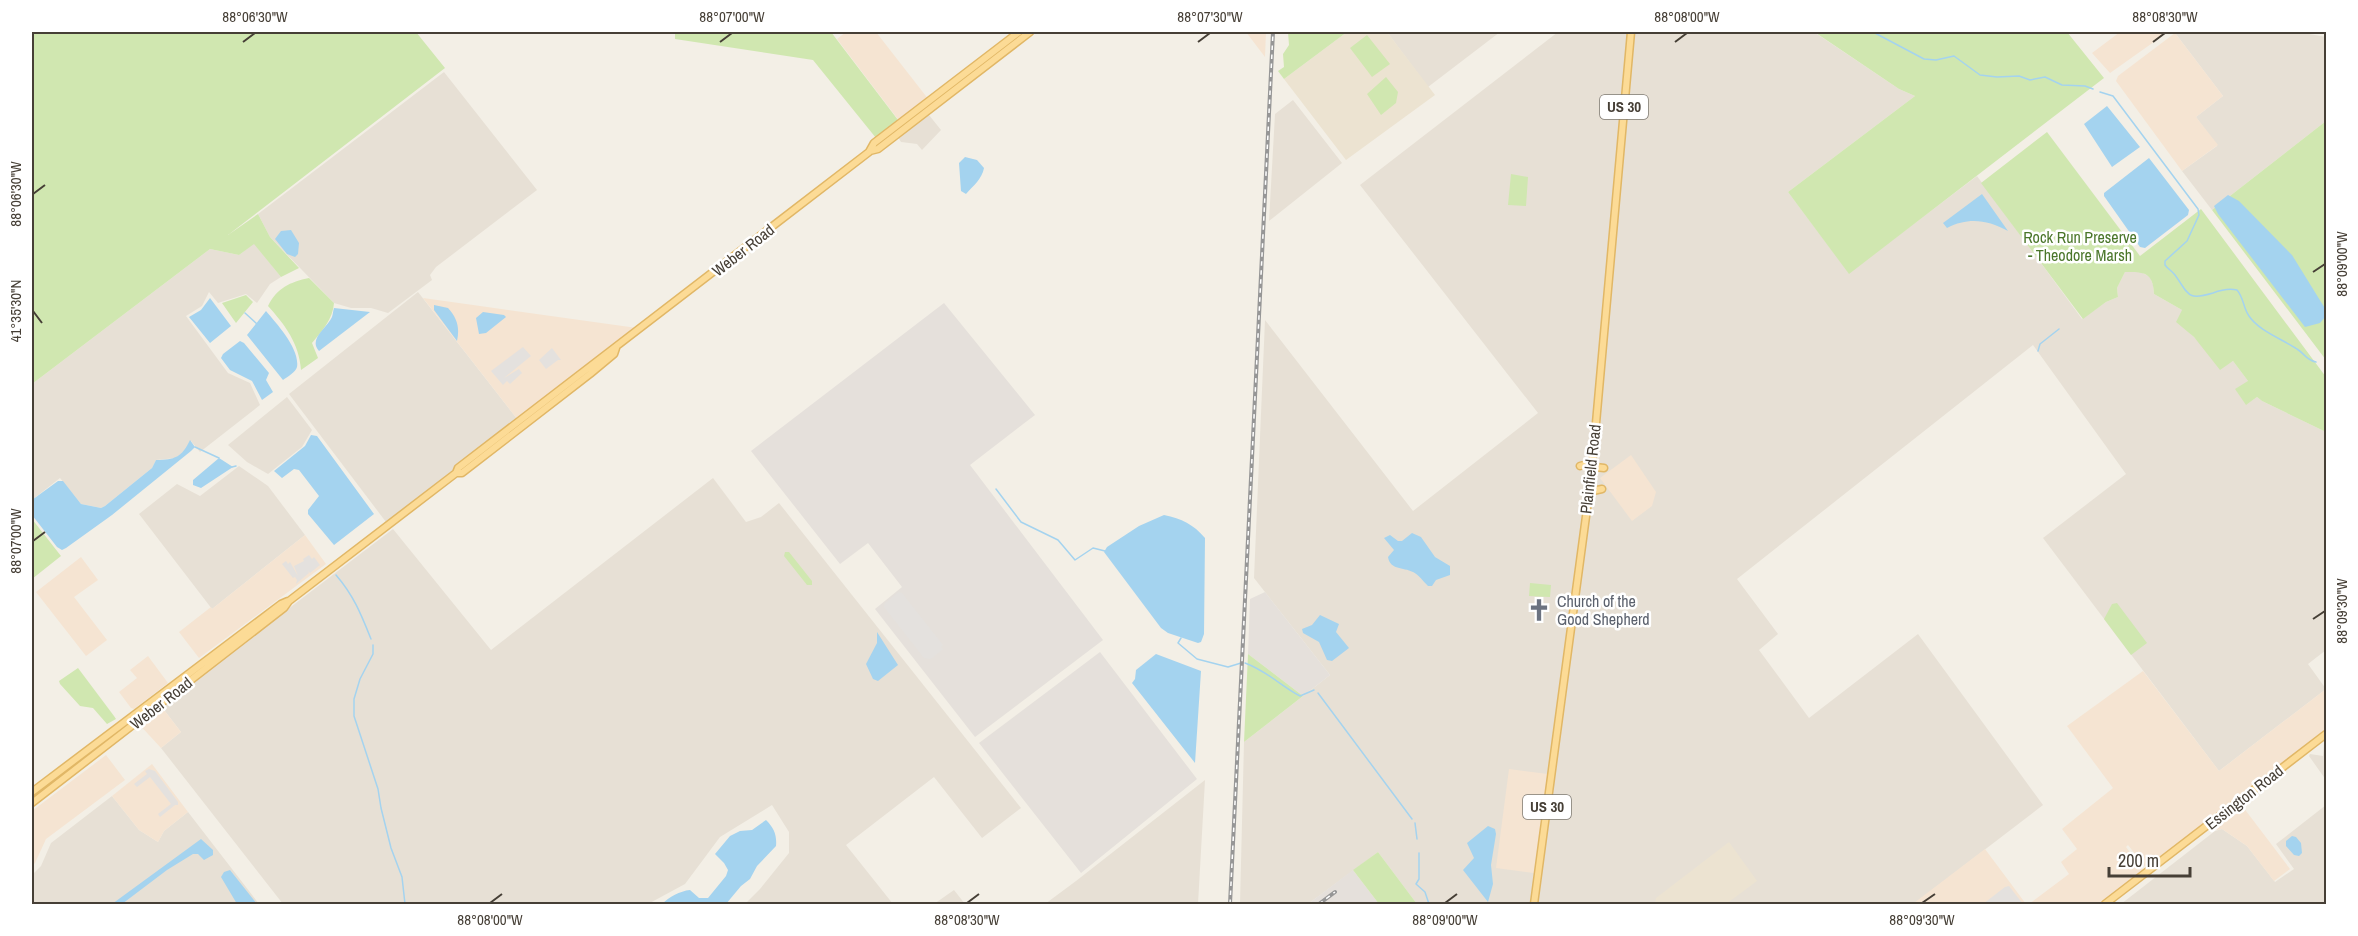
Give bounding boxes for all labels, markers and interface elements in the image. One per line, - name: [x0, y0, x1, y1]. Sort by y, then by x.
- text: 88°06'30"W: [222, 6, 288, 27]
- text: 88°07'00"W: [699, 6, 765, 27]
- text: 88°07'30"W: [1177, 6, 1243, 27]
- text: 88°08'00"W: [1654, 6, 1720, 27]
- text: 88°08'30"W: [2132, 6, 2198, 27]
- road number: US 30: [1600, 95, 1648, 119]
- text: 88°06'30"W: [5, 161, 26, 227]
- street label: Weber Road: [707, 219, 779, 281]
- park label: Rock Run Preserve - Theodore Marsh: [2023, 226, 2137, 266]
- text: 88°09'00"W: [2331, 231, 2352, 297]
- text: 41°35'30"N: [5, 280, 26, 342]
- street label: Plainfield Road: [1574, 423, 1606, 515]
- text: 88°07'00"W: [5, 508, 26, 574]
- text: 88°09'30"W: [2331, 578, 2352, 644]
- place label: Church of the Good Shepherd: [1557, 590, 1650, 630]
- church icon: Church of the Good Shepherd: [1526, 597, 1552, 623]
- street label: Weber Road: [125, 672, 197, 734]
- street label: Essington Road: [2200, 760, 2288, 834]
- road number: US 30: [1523, 795, 1571, 819]
- scale bar: [2109, 840, 2190, 878]
- text: 200 m: [2118, 848, 2159, 873]
- text: 88°08'00"W: [457, 909, 523, 930]
- text: 88°08'30"W: [934, 909, 1000, 930]
- text: 88°09'00"W: [1412, 909, 1478, 930]
- text: 88°09'30"W: [1889, 909, 1955, 930]

